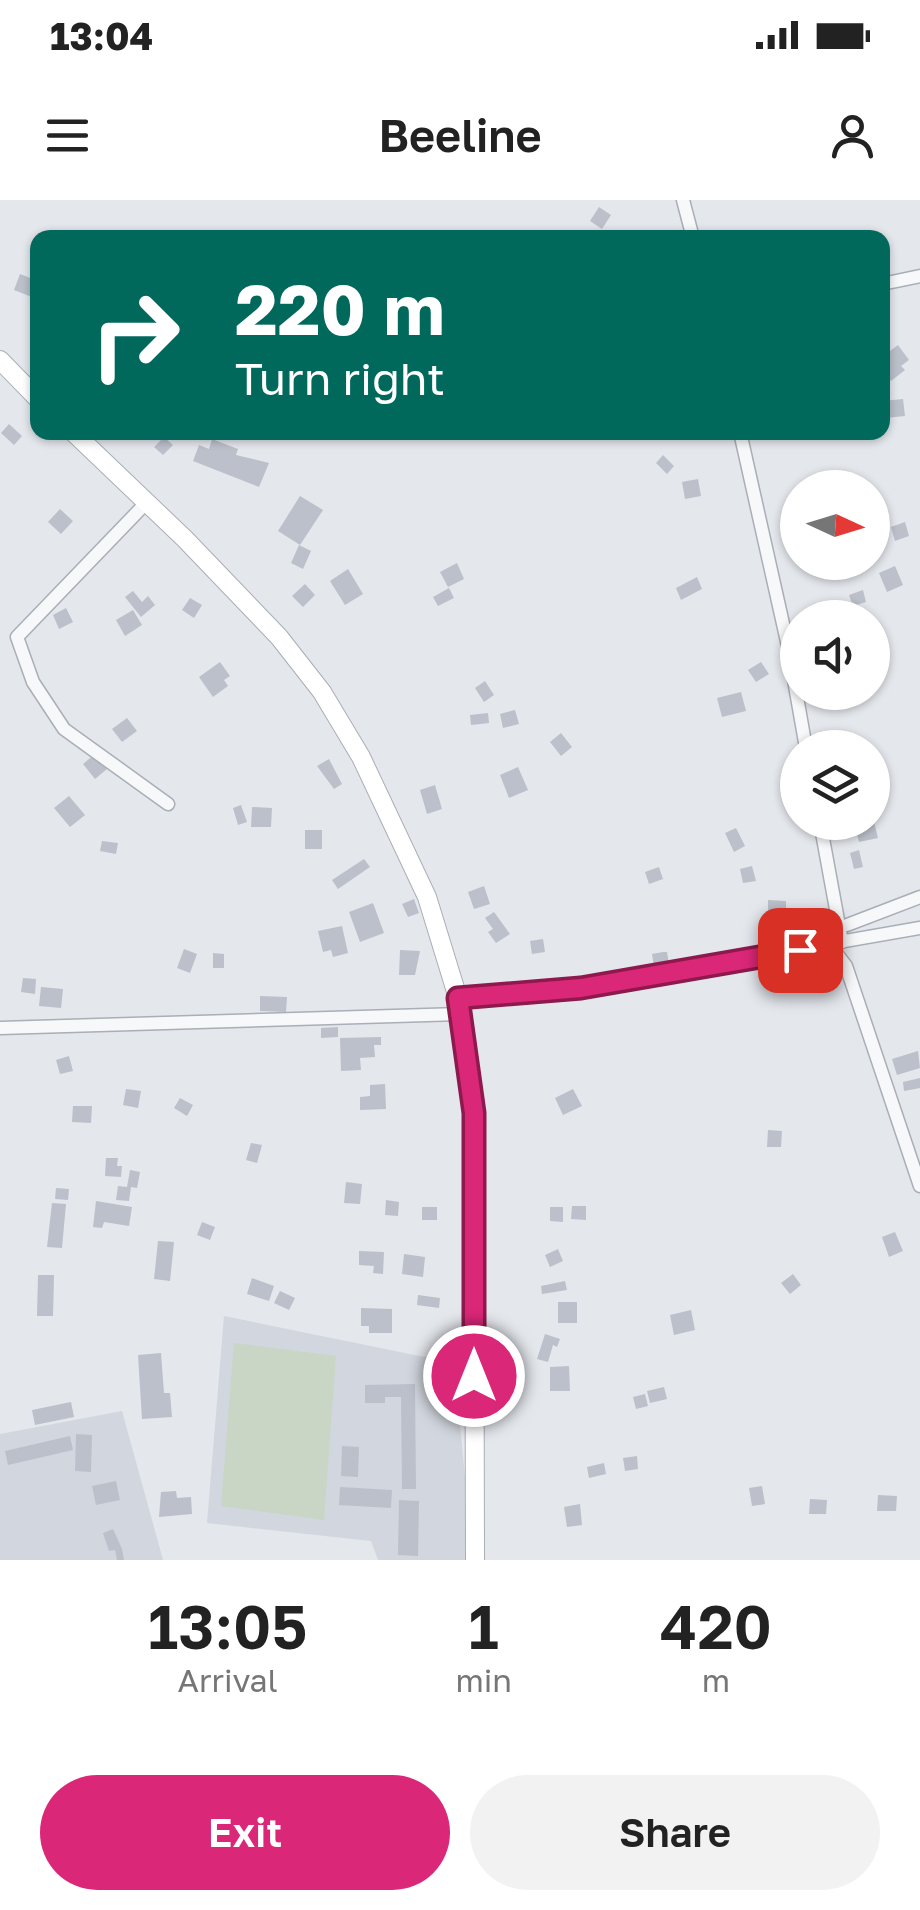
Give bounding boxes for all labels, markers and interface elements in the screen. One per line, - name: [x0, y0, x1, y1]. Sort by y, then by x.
- text: 13:04: [50, 13, 153, 58]
- icon: menu: [40, 108, 95, 163]
- text: Beeline: [378, 108, 542, 162]
- icon: person: [825, 108, 880, 163]
- text: 220 m: [235, 266, 445, 350]
- icon: right: [70, 270, 200, 400]
- text: Turn right: [235, 351, 445, 405]
- north arrow: [780, 470, 890, 580]
- map controls: [780, 470, 890, 840]
- button: sound: [780, 600, 890, 710]
- button: layers: [780, 730, 890, 840]
- pin: [758, 908, 843, 993]
- icon: arrive: [773, 923, 828, 978]
- position arrow: [422, 1324, 526, 1428]
- text: 13:05: [148, 1590, 307, 1662]
- text: 1: [469, 1590, 499, 1662]
- text: 420: [660, 1590, 772, 1662]
- text: Arrival: [178, 1661, 278, 1699]
- text: min: [455, 1661, 512, 1699]
- text: m: [702, 1661, 730, 1699]
- button: Exit: [40, 1775, 450, 1890]
- button: Share: [470, 1775, 880, 1890]

